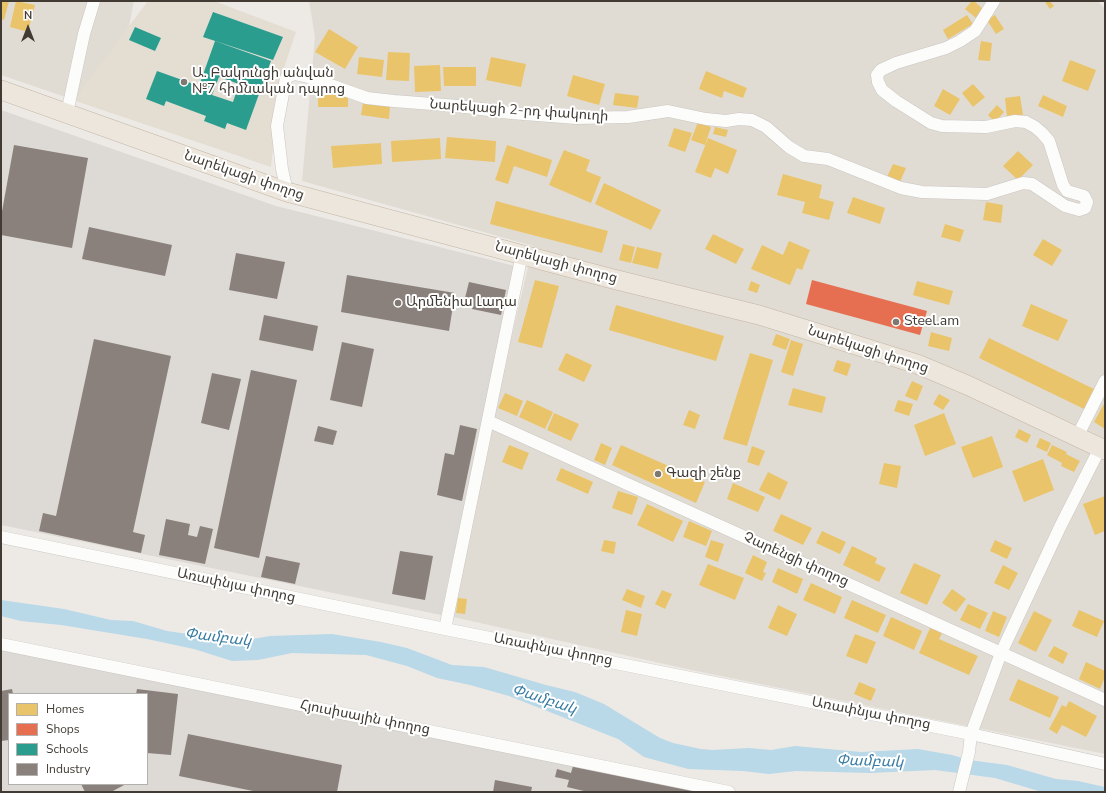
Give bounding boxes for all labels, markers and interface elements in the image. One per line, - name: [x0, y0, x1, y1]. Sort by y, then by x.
- north arrow: [8, 8, 48, 48]
- text: N: [24, 8, 32, 23]
- place label: Ա. Բակունցի անվան №7 հիմնական դպրոց: [192, 66, 345, 98]
- marker: Ա. Բակունցի անվան №7 հիմնական դպրոց: [179, 77, 189, 87]
- street label: Նարեկացի 2-րդ փակուղի: [429, 96, 609, 126]
- street label: Նարեկացի փողոց: [182, 148, 306, 204]
- street label: Նարեկացի փողոց: [493, 239, 619, 287]
- place label: Արմենիա Լադա: [406, 295, 517, 311]
- marker: Արմենիա Լադա: [393, 298, 403, 308]
- place label: Steel.am: [904, 314, 959, 330]
- marker: Steel.am: [891, 317, 901, 327]
- street label: Նարեկացի փողոց: [805, 323, 931, 377]
- place label: Գազի շենք: [666, 466, 741, 482]
- marker: Գազի շենք: [653, 469, 663, 479]
- street label: Չարենցի փողոց: [741, 529, 851, 591]
- street label: Առափնյա փողոց: [175, 565, 297, 607]
- water label: Փամբակ: [184, 625, 252, 651]
- street label: Առափնյա փողոց: [492, 630, 614, 670]
- water label: Փամբակ: [510, 681, 578, 719]
- legend: [8, 693, 148, 785]
- street label: Առափնյա փողոց: [810, 694, 932, 734]
- street label: Հյուսիսային փողոց: [299, 697, 431, 739]
- text: Homes: [46, 701, 84, 717]
- text: Shops: [46, 721, 80, 737]
- text: Schools: [46, 741, 88, 757]
- water label: Փամբակ: [836, 752, 904, 772]
- text: Industry: [46, 761, 90, 777]

